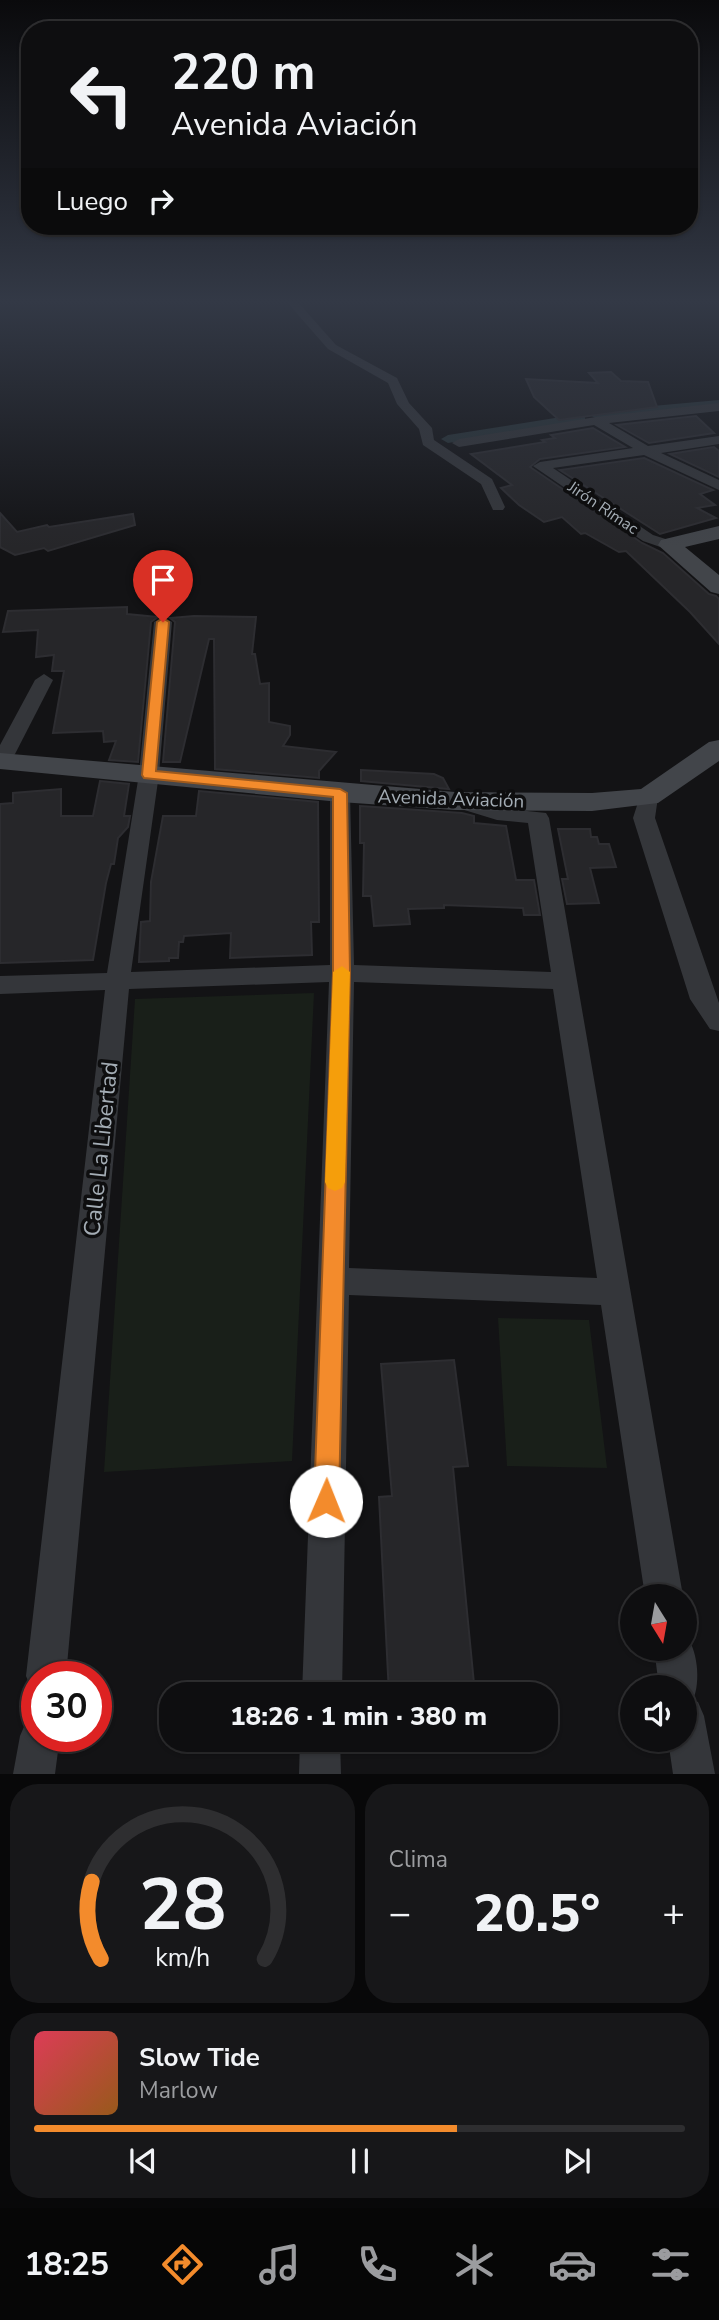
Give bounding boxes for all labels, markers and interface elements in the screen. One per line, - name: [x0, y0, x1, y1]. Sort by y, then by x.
- text: 220 m: [171, 39, 315, 106]
- icon: left: [56, 49, 147, 140]
- text: Avenida Aviación: [171, 103, 418, 146]
- icon: right: [142, 182, 180, 220]
- text: Luego: [56, 184, 128, 219]
- street label: Jirón Rímac: [563, 476, 643, 540]
- pin: [133, 550, 193, 622]
- icon: arrive: [144, 561, 182, 599]
- street label: Avenida Aviación: [377, 783, 525, 815]
- street label: Calle La Libertad: [76, 1060, 126, 1238]
- position arrow: [289, 1464, 363, 1538]
- north arrow: [620, 1584, 696, 1661]
- map controls: [620, 1584, 697, 1752]
- speed limit sign: 30: [21, 1661, 112, 1752]
- button: sound: [620, 1675, 697, 1752]
- text: 18:26 · 1 min · 380 m: [230, 1699, 487, 1734]
- text: Clima: [389, 1844, 448, 1875]
- text: 28: [139, 1856, 226, 1956]
- text: 20.5°: [473, 1878, 600, 1949]
- text: −: [389, 1888, 411, 1939]
- text: +: [662, 1888, 685, 1939]
- text: km/h: [155, 1941, 210, 1975]
- text: Slow Tide: [139, 2040, 260, 2075]
- text: Marlow: [139, 2075, 218, 2106]
- icon: previous: [124, 2142, 162, 2180]
- icon: pause: [341, 2142, 379, 2180]
- icon: next: [558, 2142, 596, 2180]
- icon: directions: [158, 2240, 207, 2289]
- icon: music: [255, 2240, 304, 2289]
- icon: phone: [353, 2240, 402, 2289]
- icon: climate: [450, 2240, 499, 2289]
- icon: car: [548, 2240, 597, 2289]
- icon: filters: [646, 2240, 695, 2289]
- text: 18:25: [24, 2243, 109, 2286]

